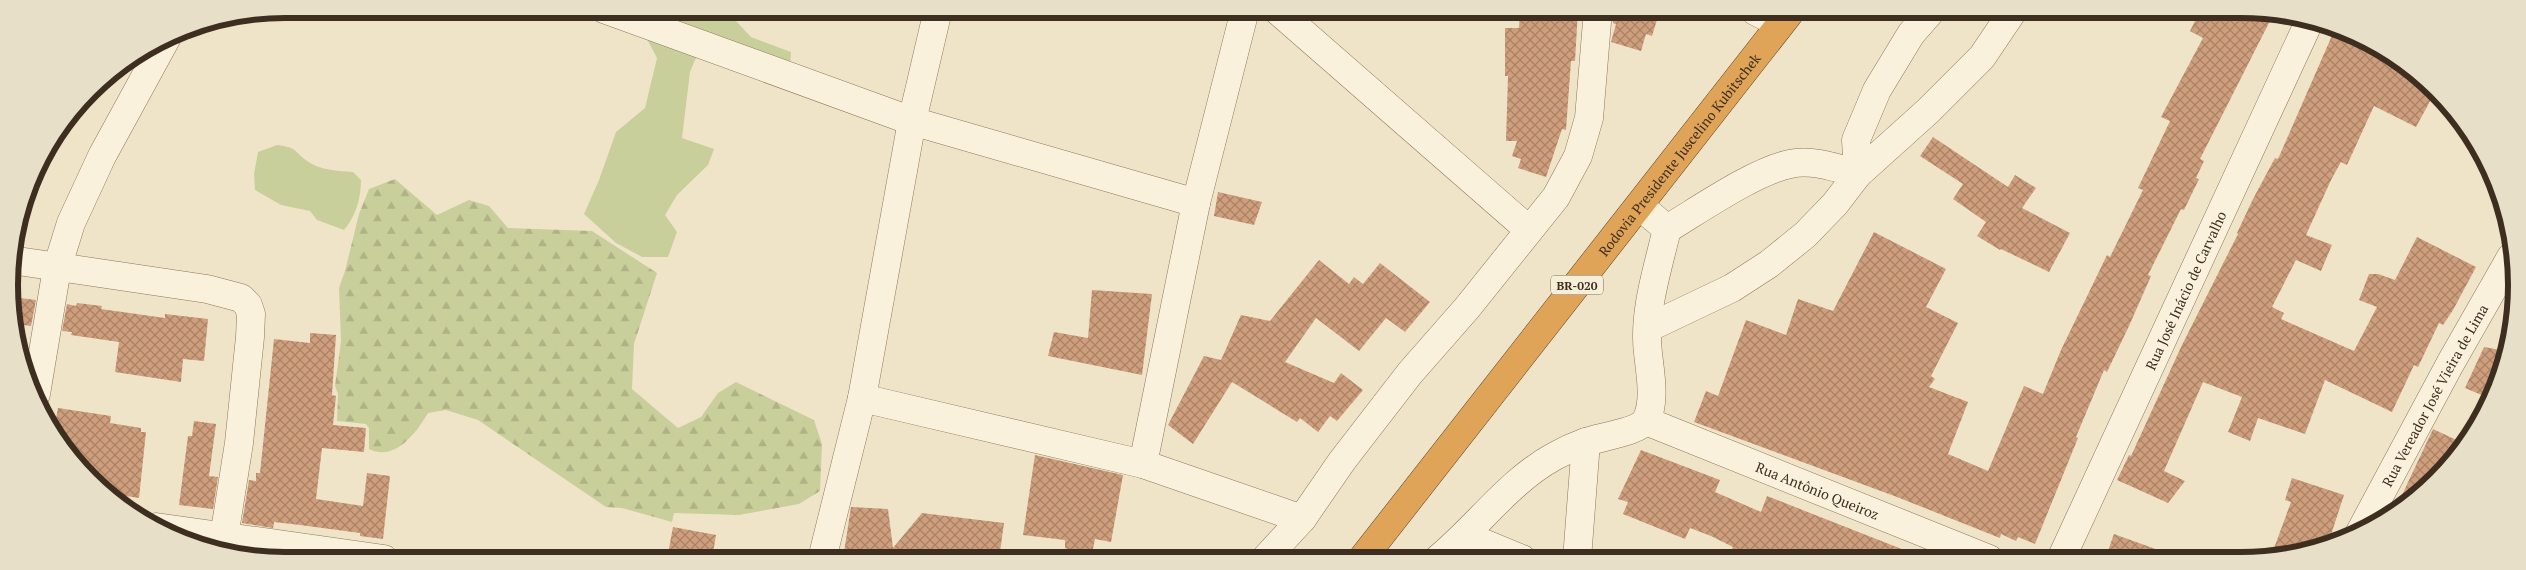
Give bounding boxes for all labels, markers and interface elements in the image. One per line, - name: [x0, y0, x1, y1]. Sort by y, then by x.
- street label: Rodovia Presidente Juscelino Kubitschek: [1593, 48, 1765, 260]
- street label: Rua José Inácio de Carvalho: [2140, 207, 2230, 373]
- road number: BR-020: [1551, 276, 1603, 294]
- street label: Rua Vereador José Vieira de Lima: [2377, 300, 2492, 490]
- street label: Rua Antônio Queiroz: [1753, 457, 1882, 523]

